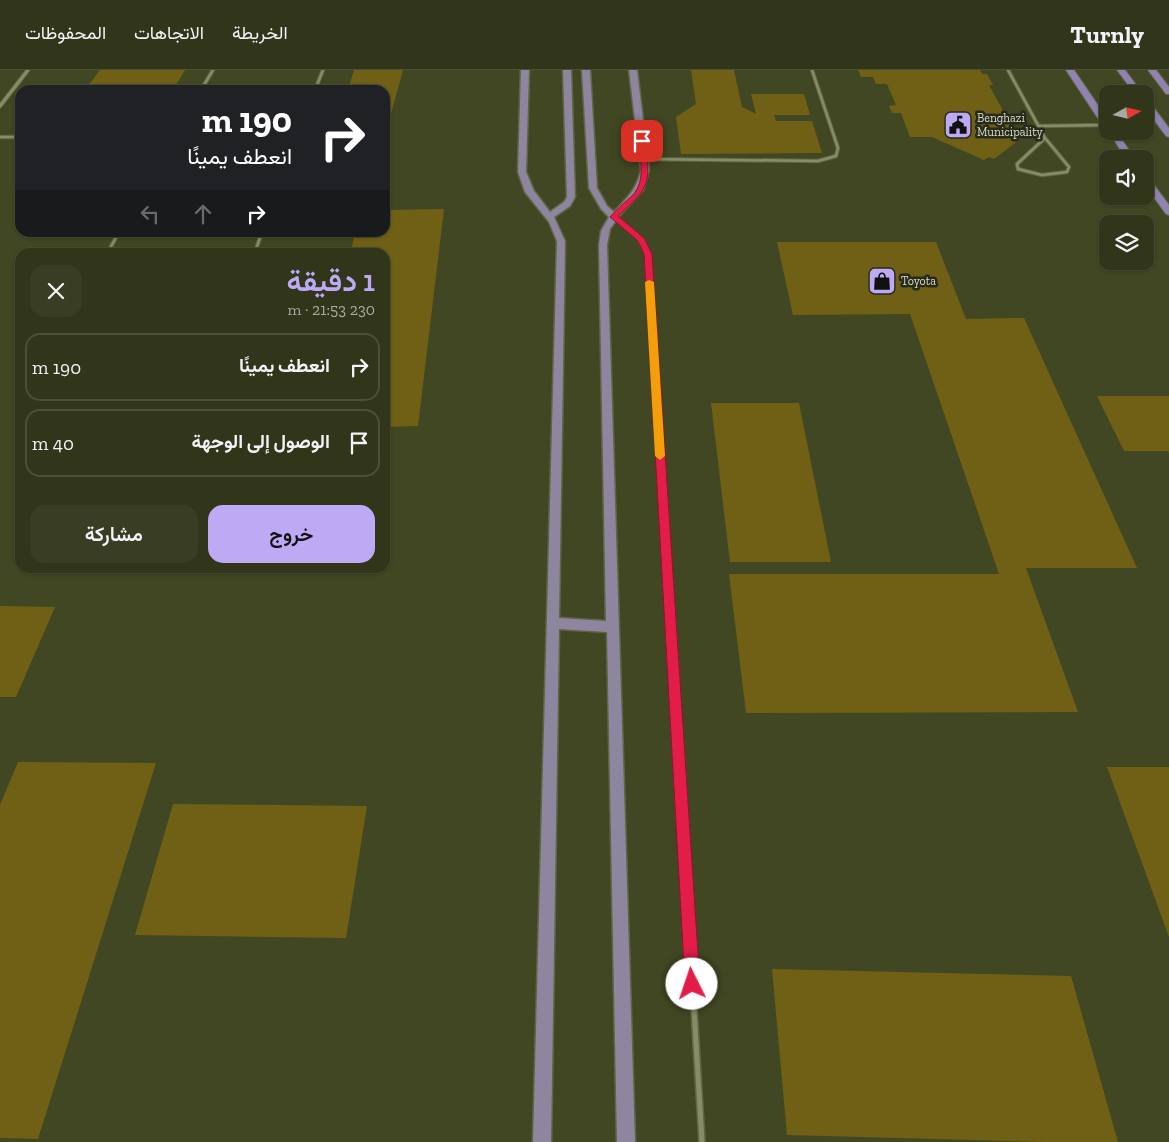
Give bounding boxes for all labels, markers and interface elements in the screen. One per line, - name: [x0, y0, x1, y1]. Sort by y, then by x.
- text: Turnly: [1070, 20, 1144, 49]
- text: المحفوظات: [25, 22, 106, 44]
- text: الاتجاهات: [134, 22, 204, 44]
- text: الخريطة: [232, 22, 288, 44]
- north arrow: [1099, 85, 1154, 140]
- map controls: [1099, 85, 1154, 270]
- text: 190 m: [202, 99, 292, 141]
- icon: right: [310, 105, 375, 170]
- public building icon: Benghazi Municipality: [943, 110, 973, 140]
- place label: Benghazi Municipality: [977, 111, 1044, 139]
- pin: [621, 120, 663, 162]
- icon: arrive: [628, 127, 656, 155]
- text: انعطف يمينًا: [187, 143, 292, 170]
- button: sound: [1099, 150, 1154, 205]
- icon: left: [136, 200, 164, 228]
- icon: ahead: [189, 200, 217, 228]
- icon: right: [242, 200, 270, 228]
- button: layers: [1099, 215, 1154, 270]
- text: 1 دقيقة: [287, 263, 375, 299]
- button: close: [30, 265, 82, 317]
- shop icon: Toyota: [867, 266, 897, 296]
- place label: Toyota: [901, 274, 936, 288]
- text: 230 m · 21:53: [288, 300, 375, 319]
- icon: right: [345, 353, 373, 381]
- text: انعطف يمينًا: [239, 354, 330, 377]
- text: 190 m: [32, 356, 81, 379]
- icon: arrive: [345, 429, 373, 457]
- text: الوصول إلى الوجهة: [192, 430, 330, 453]
- text: 40 m: [32, 432, 74, 455]
- button: مشاركة: [30, 505, 198, 563]
- button: خروج: [208, 505, 375, 563]
- position arrow: [665, 957, 717, 1009]

